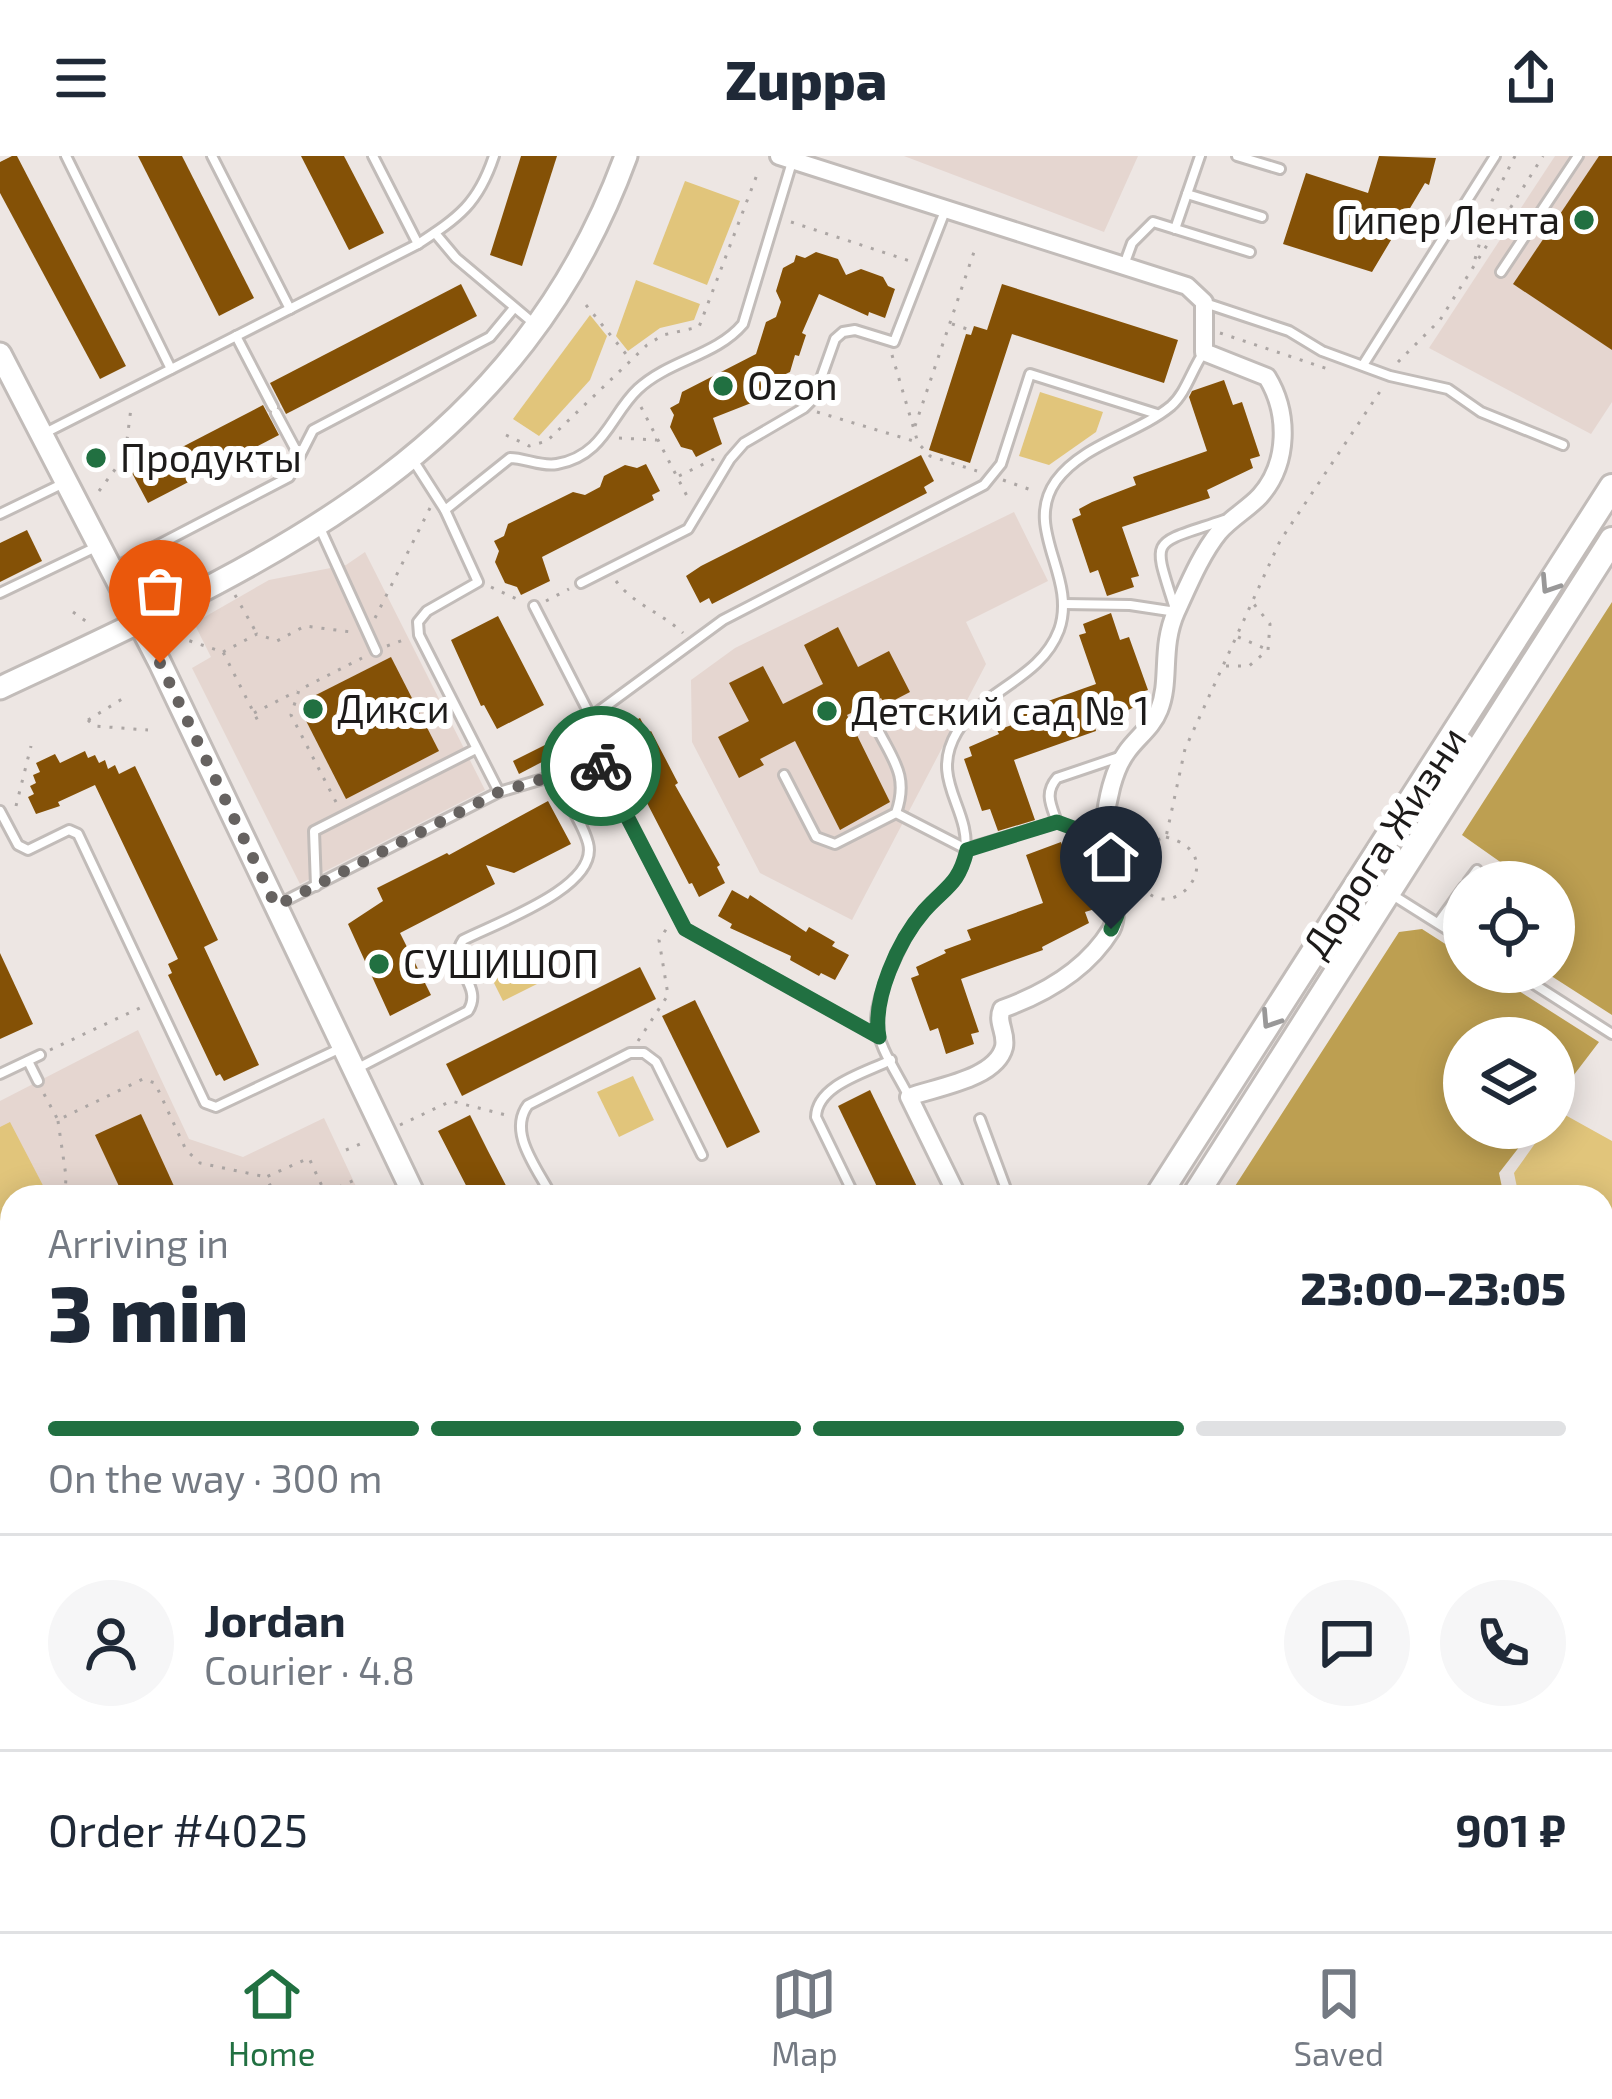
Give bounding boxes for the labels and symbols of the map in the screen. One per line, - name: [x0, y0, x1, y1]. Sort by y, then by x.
- place label: Гипер Лента: [1336, 195, 1560, 242]
- marker: Гипер Лента: [1571, 207, 1597, 233]
- place label: Ozon: [747, 361, 838, 408]
- marker: Ozon: [710, 373, 736, 399]
- place label: Продукты: [120, 433, 302, 481]
- marker: Продукты: [83, 445, 109, 471]
- pin: [109, 540, 211, 663]
- one-way arrow: [1541, 572, 1563, 594]
- place label: Дикси: [337, 684, 450, 731]
- place label: Детский сад № 1: [851, 686, 1150, 733]
- marker: Дикси: [300, 696, 326, 722]
- marker: Детский сад № 1: [814, 698, 840, 724]
- courier: [541, 706, 661, 826]
- street label: Дорога Жизни: [1291, 717, 1475, 965]
- pin: [1060, 806, 1162, 929]
- place label: СУШИШОП: [403, 939, 599, 986]
- marker: СУШИШОП: [366, 951, 392, 977]
- one-way arrow: [1263, 1006, 1285, 1028]

